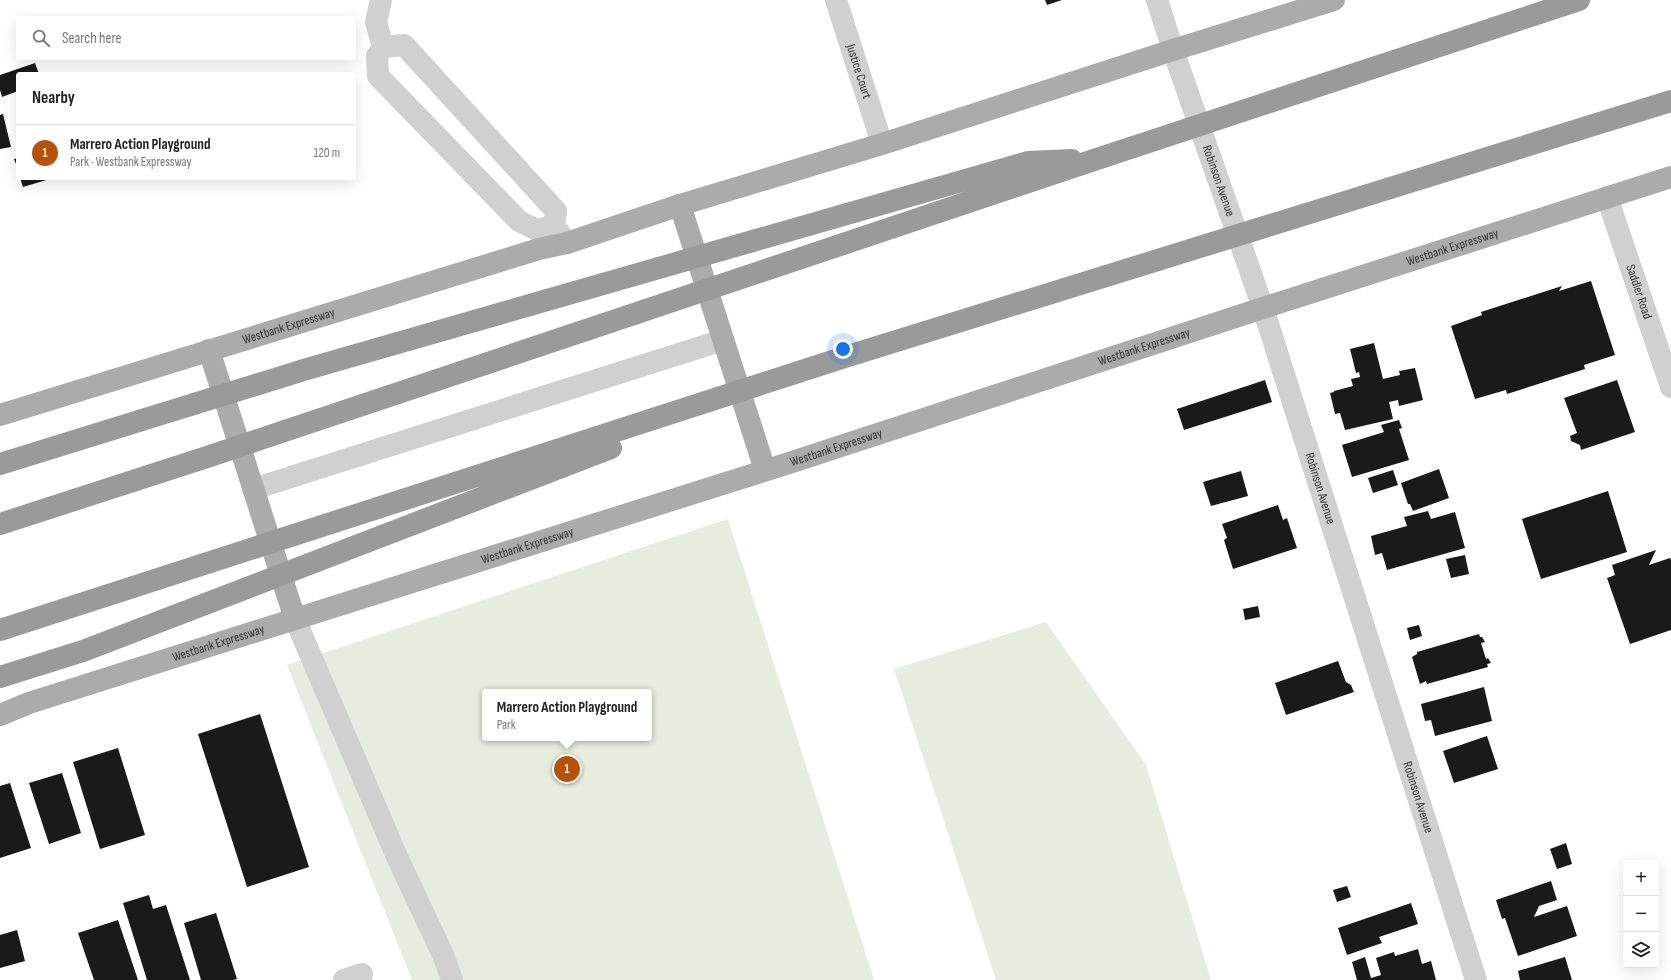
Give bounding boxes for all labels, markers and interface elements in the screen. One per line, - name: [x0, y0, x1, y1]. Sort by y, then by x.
- search box: [16, 16, 356, 60]
- icon: search: [30, 27, 52, 49]
- text: Search here: [62, 29, 122, 48]
- street label: Justice Court: [842, 41, 875, 101]
- text: Nearby: [32, 88, 75, 108]
- text: Marrero Action Playground: [70, 135, 210, 154]
- street label: Robinson Avenue: [1199, 143, 1238, 218]
- text: 1: [42, 145, 48, 161]
- text: 120 m: [314, 145, 340, 161]
- text: Park · Westbank Expressway: [70, 154, 191, 170]
- street label: Westbank Expressway: [1404, 225, 1500, 269]
- street label: Saddler Road: [1622, 262, 1656, 321]
- street label: Westbank Expressway: [240, 304, 337, 348]
- street label: Westbank Expressway: [1096, 324, 1192, 369]
- your location: [833, 339, 853, 359]
- street label: Westbank Expressway: [788, 425, 884, 470]
- street label: Robinson Avenue: [1301, 451, 1339, 526]
- street label: Westbank Expressway: [479, 524, 575, 568]
- street label: Westbank Expressway: [170, 621, 267, 665]
- popup: [482, 689, 652, 741]
- text: Marrero Action Playground: [497, 698, 637, 717]
- text: Park: [497, 717, 516, 733]
- pin: 1: [554, 754, 580, 784]
- street label: Robinson Avenue: [1399, 759, 1437, 835]
- map controls: [1623, 860, 1659, 968]
- button: +: [1623, 860, 1659, 896]
- button: −: [1623, 896, 1659, 932]
- button: layers: [1623, 932, 1659, 968]

